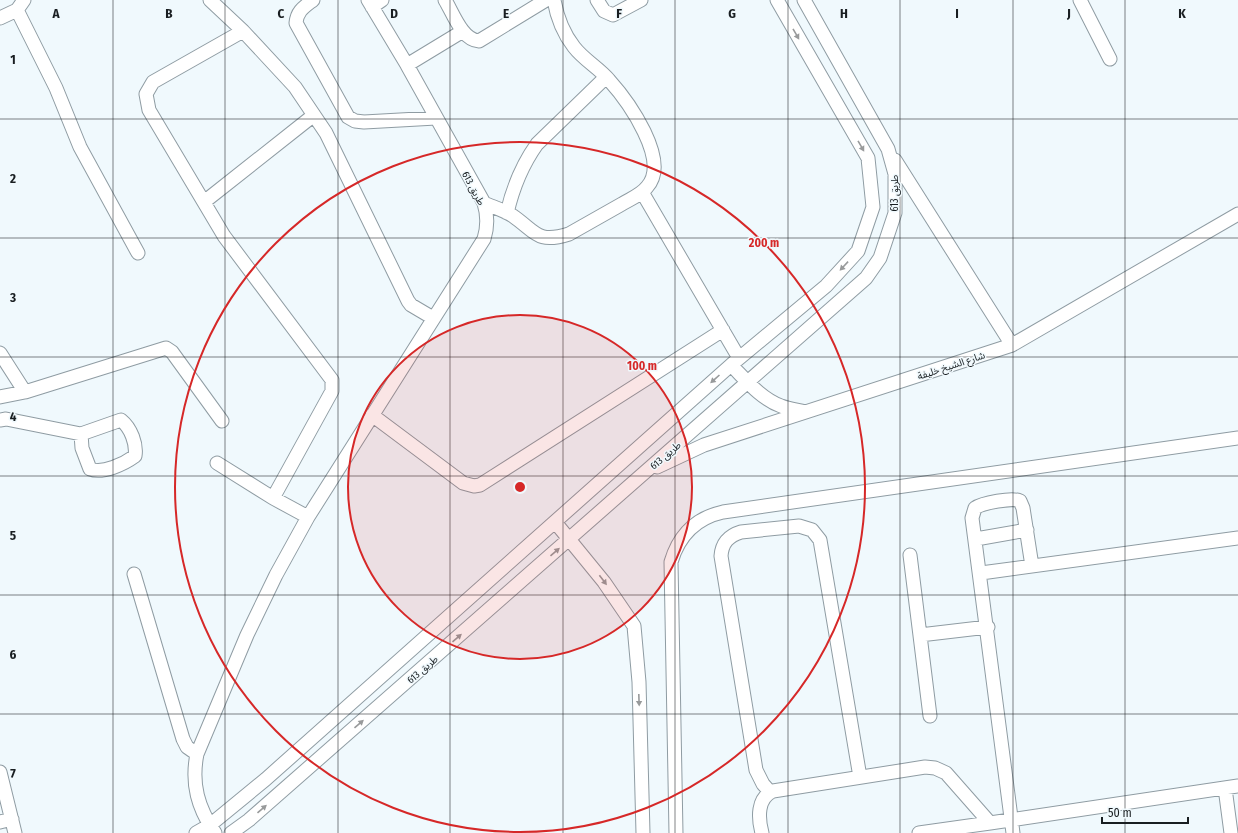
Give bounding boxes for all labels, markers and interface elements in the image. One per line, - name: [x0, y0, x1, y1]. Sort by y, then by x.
- text: A: [51, 6, 60, 21]
- text: B: [165, 6, 173, 21]
- text: C: [278, 6, 285, 21]
- text: D: [390, 6, 398, 21]
- text: E: [503, 6, 509, 21]
- text: F: [616, 6, 622, 21]
- text: G: [728, 6, 736, 21]
- text: H: [840, 6, 848, 21]
- text: I: [955, 6, 959, 21]
- text: J: [1066, 6, 1071, 21]
- text: K: [1178, 6, 1186, 21]
- one-way arrow: [793, 28, 800, 40]
- text: 1: [10, 52, 16, 67]
- one-way arrow: [857, 141, 864, 152]
- street label: طريق 613: [459, 169, 487, 208]
- text: 2: [9, 171, 16, 186]
- street label: طريق 613: [889, 174, 901, 211]
- text: 200 m: [748, 236, 779, 250]
- one-way arrow: [839, 261, 849, 271]
- text: 3: [9, 290, 16, 305]
- street label: شارع الشيخ خليفة: [916, 349, 987, 383]
- text: 100 m: [627, 359, 657, 373]
- one-way arrow: [709, 375, 720, 384]
- text: 4: [10, 409, 17, 424]
- street label: طريق 613: [648, 439, 684, 472]
- centre of rings: [513, 480, 527, 494]
- text: 5: [10, 528, 16, 543]
- one-way arrow: [549, 547, 560, 556]
- one-way arrow: [599, 574, 607, 585]
- one-way arrow: [452, 633, 462, 642]
- text: 6: [10, 647, 17, 662]
- street label: طريق 613: [405, 653, 441, 686]
- one-way arrow: [636, 694, 643, 706]
- one-way arrow: [354, 719, 365, 728]
- text: 7: [10, 766, 16, 781]
- scale bar: [1102, 799, 1188, 825]
- one-way arrow: [256, 805, 267, 814]
- text: 50 m: [1108, 806, 1132, 820]

